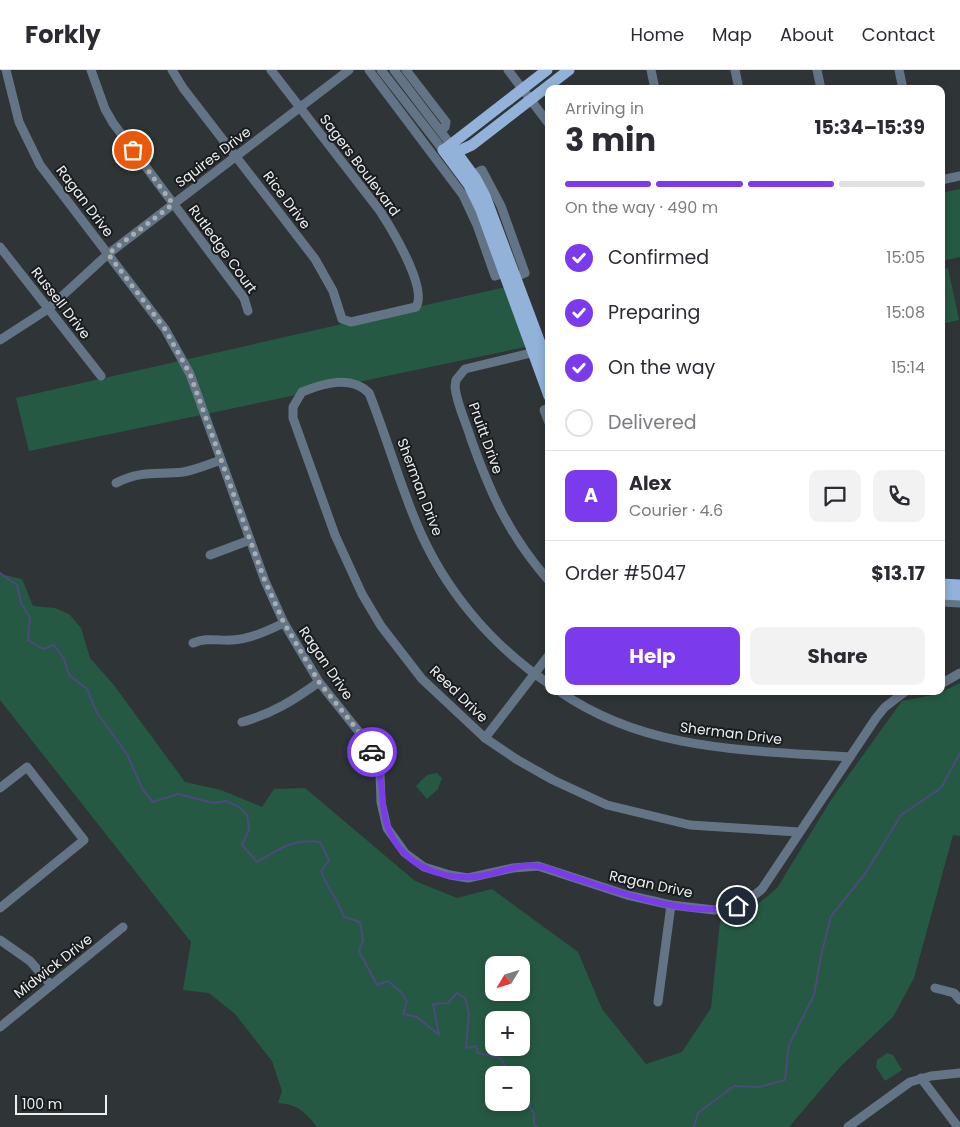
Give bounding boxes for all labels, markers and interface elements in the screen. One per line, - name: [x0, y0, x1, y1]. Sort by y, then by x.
- text: Forkly: [25, 18, 101, 51]
- text: Home: [630, 22, 684, 47]
- text: Map: [712, 22, 752, 47]
- text: About: [780, 22, 834, 47]
- text: Contact: [862, 22, 935, 47]
- text: Arriving in: [565, 97, 644, 120]
- street label: Sagers Boulevard: [315, 110, 405, 220]
- text: 15:34–15:39: [814, 114, 925, 141]
- text: 3 min: [565, 117, 656, 162]
- street label: Squires Drive: [171, 122, 255, 192]
- pin: [112, 129, 154, 171]
- icon: bag: [119, 136, 147, 164]
- street label: Ragan Drive: [52, 161, 119, 241]
- street label: Rice Drive: [259, 167, 316, 233]
- text: On the way · 490 m: [565, 196, 718, 219]
- street label: Rutledge Court: [184, 201, 262, 297]
- icon: check: [565, 244, 593, 272]
- text: Confirmed: [608, 244, 709, 271]
- text: 15:05: [886, 246, 925, 269]
- street label: Russell Drive: [26, 263, 96, 343]
- icon: check: [565, 299, 593, 327]
- text: Preparing: [608, 299, 700, 326]
- text: 15:08: [886, 301, 925, 324]
- icon: check: [565, 354, 593, 382]
- text: On the way: [608, 354, 715, 381]
- text: 15:14: [891, 356, 925, 379]
- street label: Pruitt Drive: [464, 399, 508, 477]
- text: Delivered: [608, 409, 697, 436]
- street label: Sherman Drive: [392, 435, 448, 539]
- text: Alex: [629, 470, 671, 497]
- button: chat: [809, 470, 861, 522]
- button: phone: [873, 470, 925, 522]
- text: A: [584, 482, 598, 509]
- text: Courier · 4.6: [629, 499, 723, 522]
- text: Order #5047: [565, 560, 686, 587]
- text: $13.17: [871, 560, 925, 587]
- street label: Ragan Drive: [294, 622, 358, 704]
- button: Help: [565, 627, 740, 685]
- button: Share: [750, 627, 925, 685]
- street label: Reed Drive: [425, 661, 493, 727]
- street label: Sherman Drive: [679, 717, 784, 749]
- courier: [347, 727, 397, 777]
- icon: car: [358, 738, 386, 766]
- street label: Ragan Drive: [607, 865, 695, 903]
- pin: [716, 885, 758, 927]
- icon: home: [723, 892, 751, 920]
- street label: Midwick Drive: [10, 929, 97, 1003]
- north arrow: [485, 956, 530, 1001]
- map controls: [485, 956, 530, 1111]
- button: +: [485, 1011, 530, 1056]
- button: −: [485, 1066, 530, 1111]
- scale bar: [15, 1092, 108, 1115]
- text: 100 m: [22, 1094, 62, 1114]

